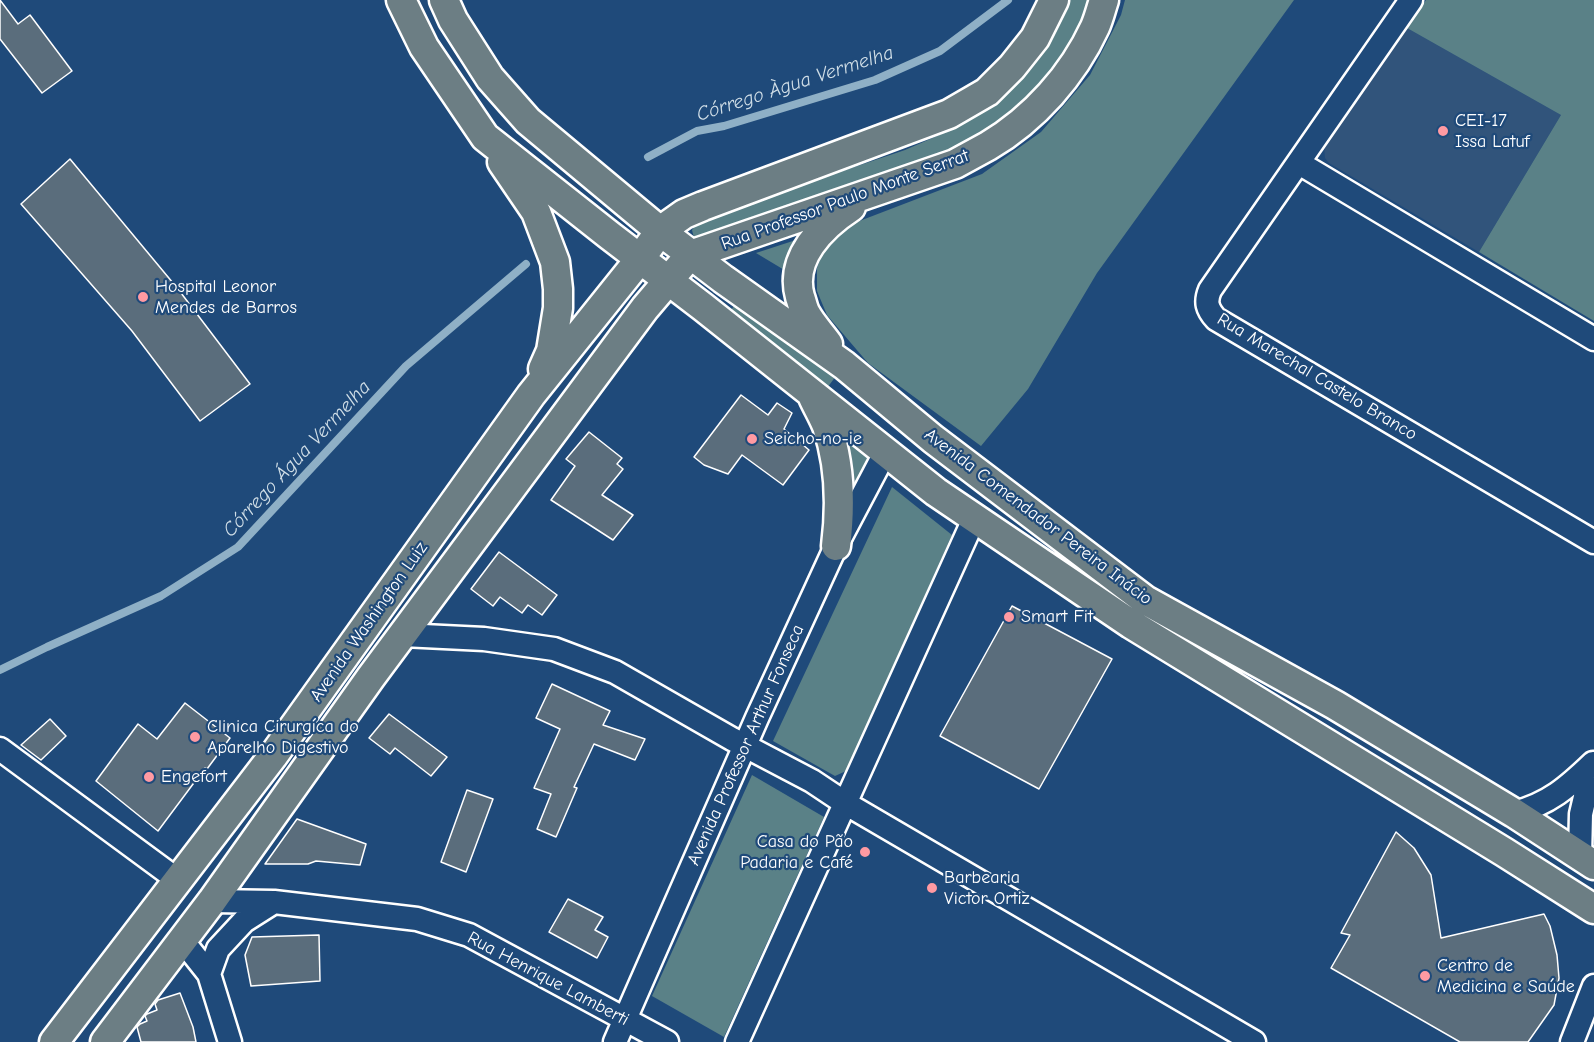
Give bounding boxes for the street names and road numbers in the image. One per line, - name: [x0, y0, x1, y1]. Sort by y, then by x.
- street label: Rua Professor Paulo Monte Serrat: [718, 145, 972, 255]
- street label: Rua Marechal Castelo Branco: [1213, 309, 1421, 445]
- street label: Avenida Comendador Pereira Inácio: [920, 424, 1156, 610]
- street label: Avenida Washington Luiz: [306, 538, 432, 706]
- street label: Avenida Professor Arthur Fonseca: [683, 621, 809, 869]
- street label: Rua Henrique Lamberti: [464, 927, 632, 1031]

